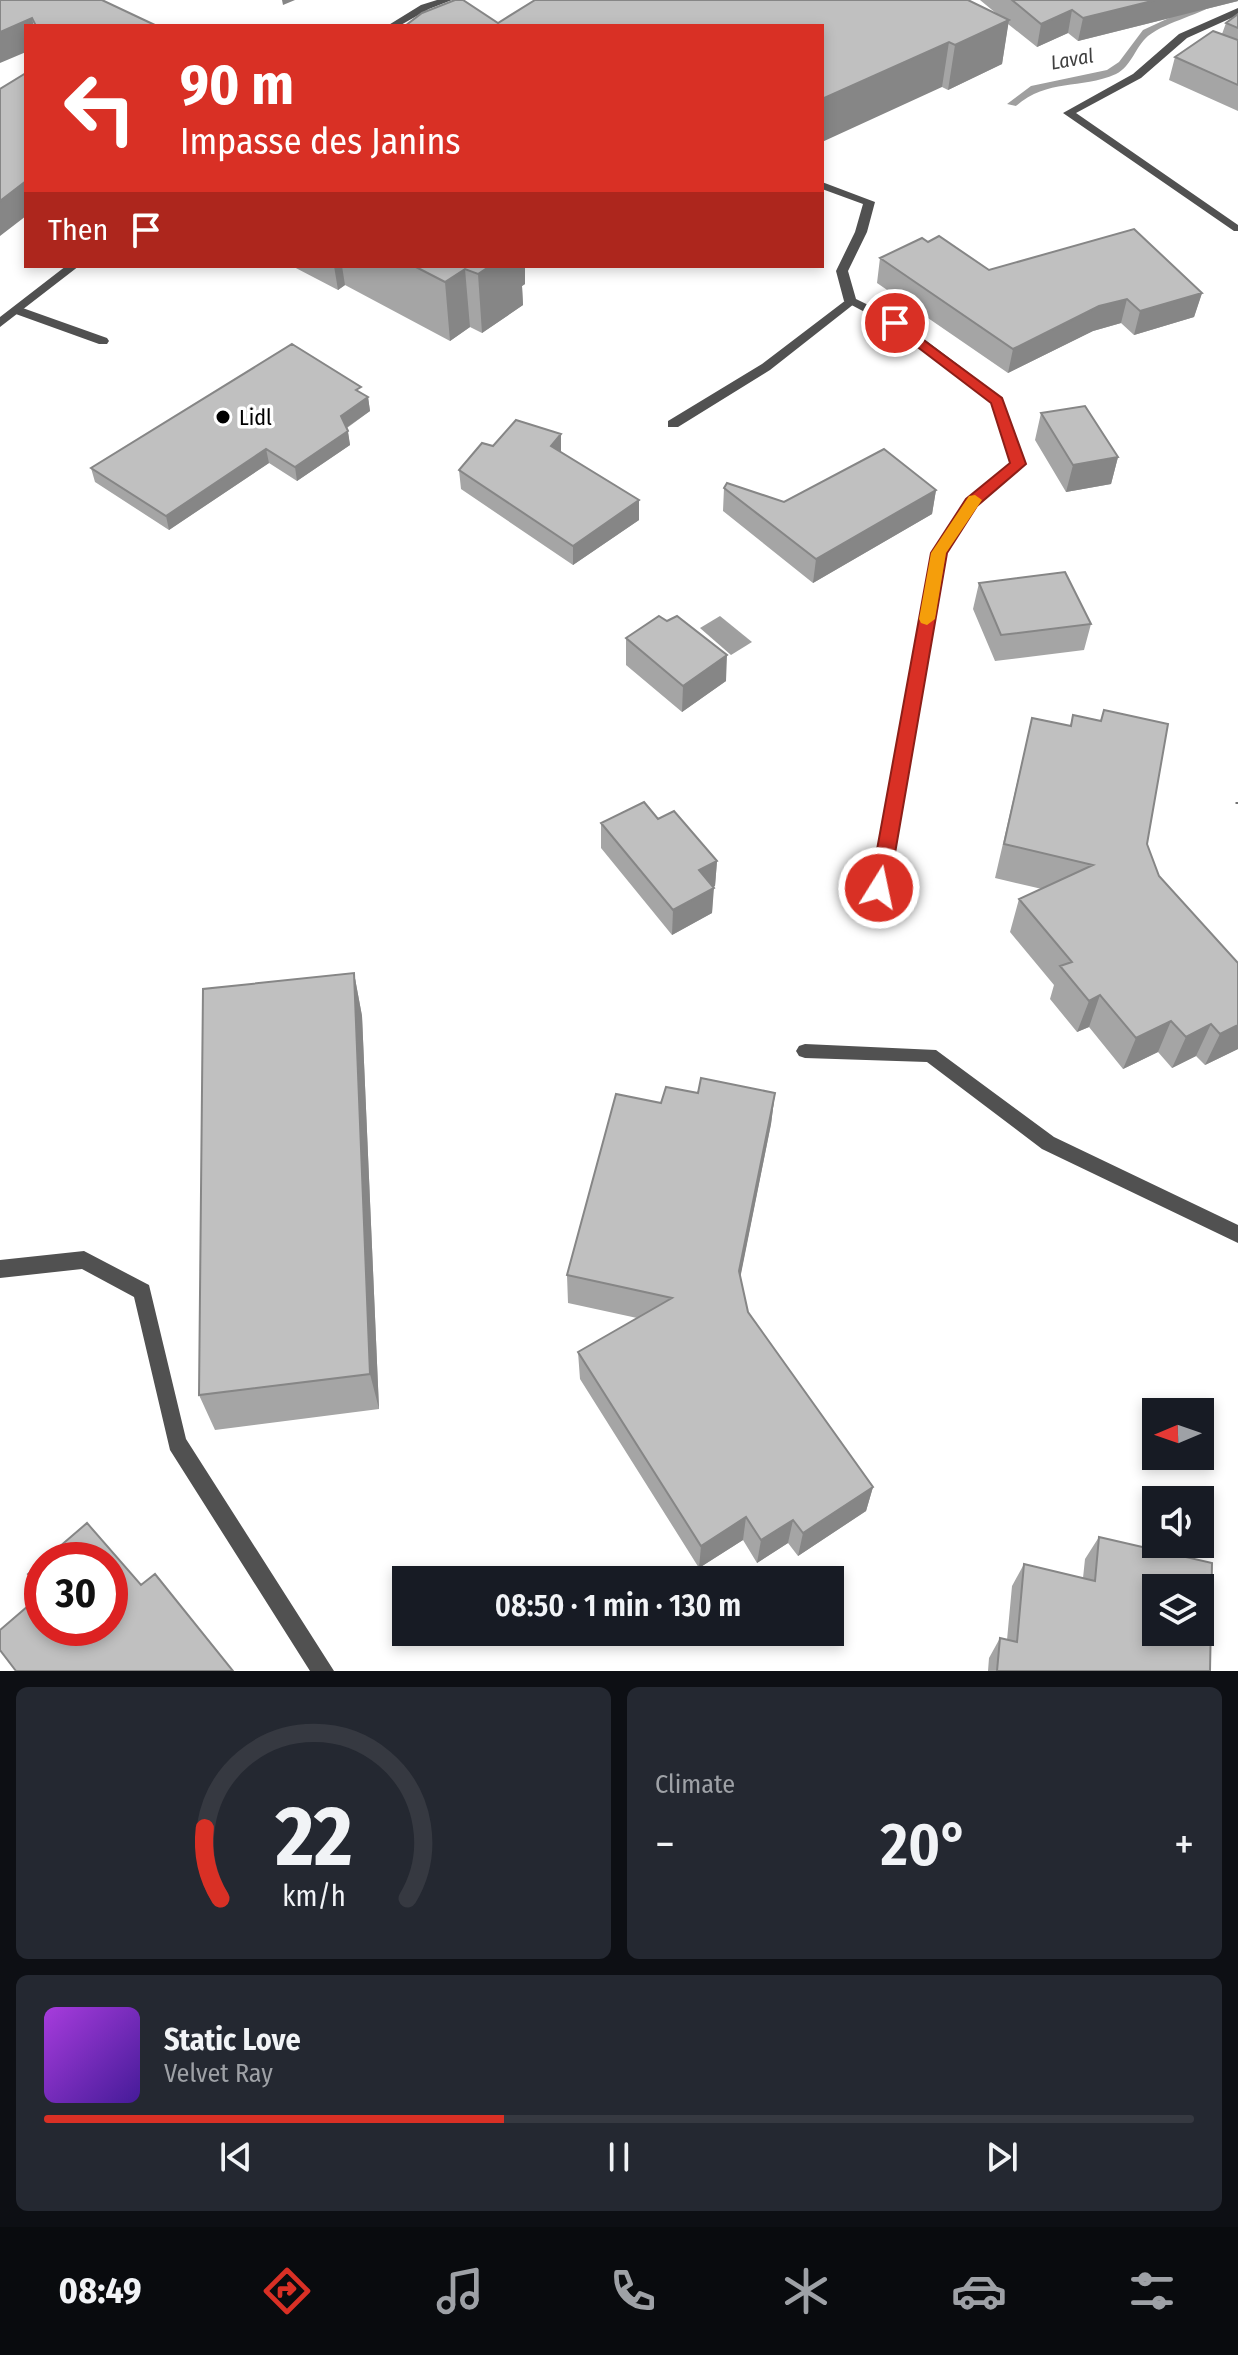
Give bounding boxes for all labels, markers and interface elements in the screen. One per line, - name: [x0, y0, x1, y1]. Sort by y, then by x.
- water label: Laval: [1049, 43, 1095, 75]
- text: 90 m: [180, 52, 294, 119]
- icon: left: [48, 56, 152, 160]
- text: Impasse des Janins: [180, 120, 461, 164]
- icon: arrive: [124, 208, 168, 252]
- text: Then: [48, 212, 108, 248]
- pin: [861, 289, 929, 357]
- icon: arrive: [873, 301, 917, 345]
- place label: Lidl: [239, 404, 272, 431]
- marker: Lidl: [214, 408, 232, 426]
- position arrow: [837, 846, 921, 930]
- north arrow: [1142, 1398, 1214, 1470]
- map controls: [1142, 1398, 1214, 1646]
- button: sound: [1142, 1486, 1214, 1558]
- speed limit sign: 30: [24, 1542, 128, 1646]
- button: layers: [1142, 1574, 1214, 1646]
- text: 08:50 · 1 min · 130 m: [495, 1588, 741, 1624]
- text: Climate: [655, 1769, 735, 1800]
- text: 22: [274, 1787, 352, 1887]
- text: 20°: [880, 1809, 968, 1881]
- text: −: [655, 1818, 675, 1871]
- text: +: [1174, 1818, 1194, 1871]
- text: km/h: [282, 1879, 345, 1914]
- text: Static Love: [164, 2022, 301, 2058]
- text: Velvet Ray: [164, 2058, 273, 2089]
- icon: previous: [214, 2135, 258, 2179]
- icon: pause: [597, 2135, 641, 2179]
- icon: next: [980, 2135, 1024, 2179]
- icon: directions: [259, 2263, 315, 2319]
- icon: music: [432, 2263, 488, 2319]
- icon: phone: [605, 2263, 661, 2319]
- icon: climate: [778, 2263, 834, 2319]
- icon: car: [951, 2263, 1007, 2319]
- icon: filters: [1124, 2263, 1180, 2319]
- text: 08:49: [58, 2269, 142, 2313]

